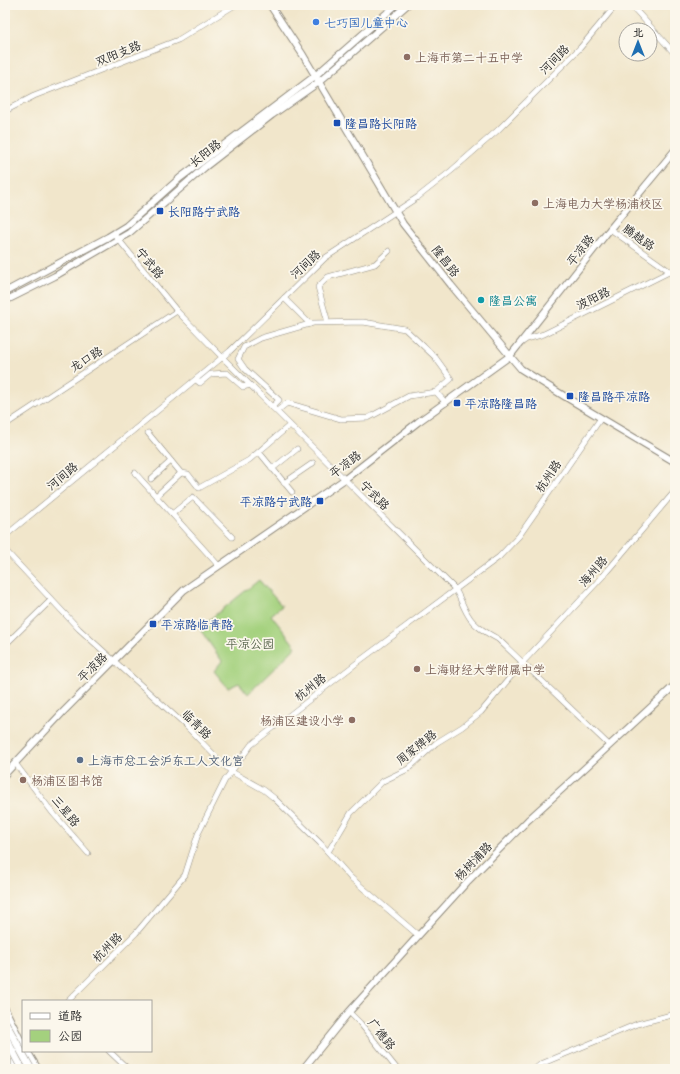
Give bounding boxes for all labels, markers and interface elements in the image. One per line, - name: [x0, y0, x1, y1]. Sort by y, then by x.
- place label: 七巧国儿童中心: [324, 14, 408, 31]
- marker: 七巧国儿童中心: [311, 17, 321, 27]
- north arrow: [618, 22, 658, 62]
- text: 北: [633, 25, 644, 39]
- street label: 双阳支路: [93, 36, 143, 70]
- street label: 河间路: [535, 40, 573, 78]
- place label: 上海市第二十五中学: [415, 49, 523, 66]
- marker: 上海市第二十五中学: [402, 52, 412, 62]
- place label: 隆昌路长阳路: [345, 115, 417, 132]
- marker: 隆昌路长阳路: [332, 118, 342, 128]
- street label: 长阳路: [186, 135, 224, 171]
- place label: 上海电力大学杨浦校区: [543, 195, 663, 212]
- marker: 上海电力大学杨浦校区: [530, 198, 540, 208]
- place label: 长阳路宁武路: [168, 203, 240, 220]
- marker: 长阳路宁武路: [155, 206, 165, 216]
- street label: 腾越路: [619, 220, 659, 254]
- street label: 平凉路: [562, 231, 598, 269]
- street label: 隆昌路: [428, 242, 464, 280]
- street label: 宁武路: [132, 244, 168, 282]
- street label: 河间路: [286, 246, 324, 282]
- street label: 波阳路: [573, 282, 613, 314]
- place label: 隆昌公寓: [489, 292, 537, 309]
- marker: 隆昌公寓: [476, 295, 486, 305]
- street label: 龙口路: [66, 342, 106, 376]
- place label: 隆昌路平凉路: [578, 388, 650, 405]
- marker: 隆昌路平凉路: [565, 391, 575, 401]
- place label: 平凉路隆昌路: [465, 395, 537, 412]
- marker: 平凉路隆昌路: [452, 398, 462, 408]
- street label: 平凉路: [326, 446, 364, 482]
- street label: 杭州路: [531, 456, 565, 496]
- street label: 河间路: [43, 458, 81, 494]
- street label: 宁武路: [356, 476, 394, 514]
- place label: 平凉路宁武路: [240, 493, 312, 510]
- marker: 平凉路宁武路: [315, 496, 325, 506]
- street label: 海州路: [575, 552, 611, 590]
- place label: 平凉路临青路: [161, 616, 233, 633]
- marker: 平凉路临青路: [148, 619, 158, 629]
- park label: 平凉公园: [226, 635, 274, 652]
- street label: 平凉路: [73, 648, 111, 686]
- place label: 上海财经大学附属中学: [425, 661, 545, 678]
- marker: 上海财经大学附属中学: [412, 664, 422, 674]
- street label: 杭州路: [291, 669, 329, 705]
- street label: 临青路: [178, 705, 216, 743]
- place label: 杨浦区建设小学: [260, 712, 344, 729]
- marker: 杨浦区建设小学: [347, 715, 357, 725]
- street label: 周家牌路: [392, 725, 440, 769]
- place label: 上海市总工会沪东工人文化宫: [88, 752, 244, 769]
- marker: 上海市总工会沪东工人文化宫: [75, 755, 85, 765]
- place label: 杨浦区图书馆: [31, 772, 103, 789]
- marker: 杨浦区图书馆: [18, 775, 28, 785]
- street label: 三星路: [48, 792, 84, 830]
- street label: 杨树浦路: [450, 838, 496, 884]
- street label: 杭州路: [88, 928, 126, 966]
- legend: [22, 1000, 152, 1052]
- text: 道路: [58, 1007, 82, 1024]
- street label: 广德路: [364, 1015, 400, 1053]
- text: 公园: [58, 1027, 82, 1044]

